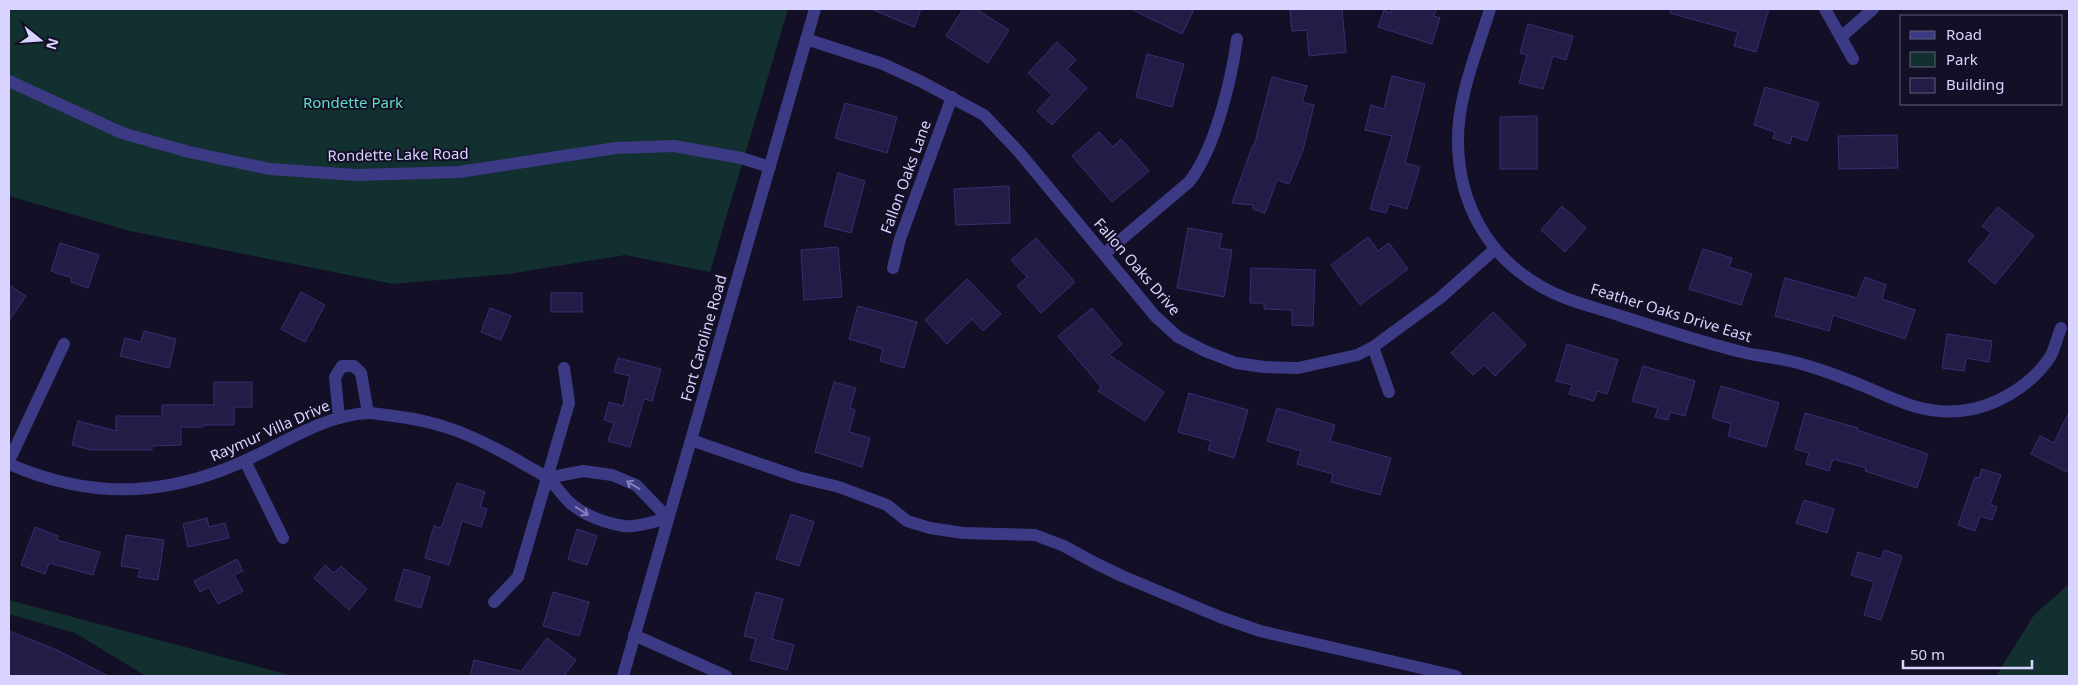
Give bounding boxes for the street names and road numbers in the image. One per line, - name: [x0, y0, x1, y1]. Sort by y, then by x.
- street label: Fallon Oaks Lane: [875, 117, 935, 236]
- street label: Rondette Lake Road: [327, 143, 469, 165]
- street label: Fallon Oaks Drive: [1090, 214, 1185, 319]
- street label: Fort Caroline Road: [675, 272, 731, 403]
- street label: Feather Oaks Drive East: [1588, 278, 1755, 346]
- street label: Raymur Villa Drive: [207, 395, 332, 465]

